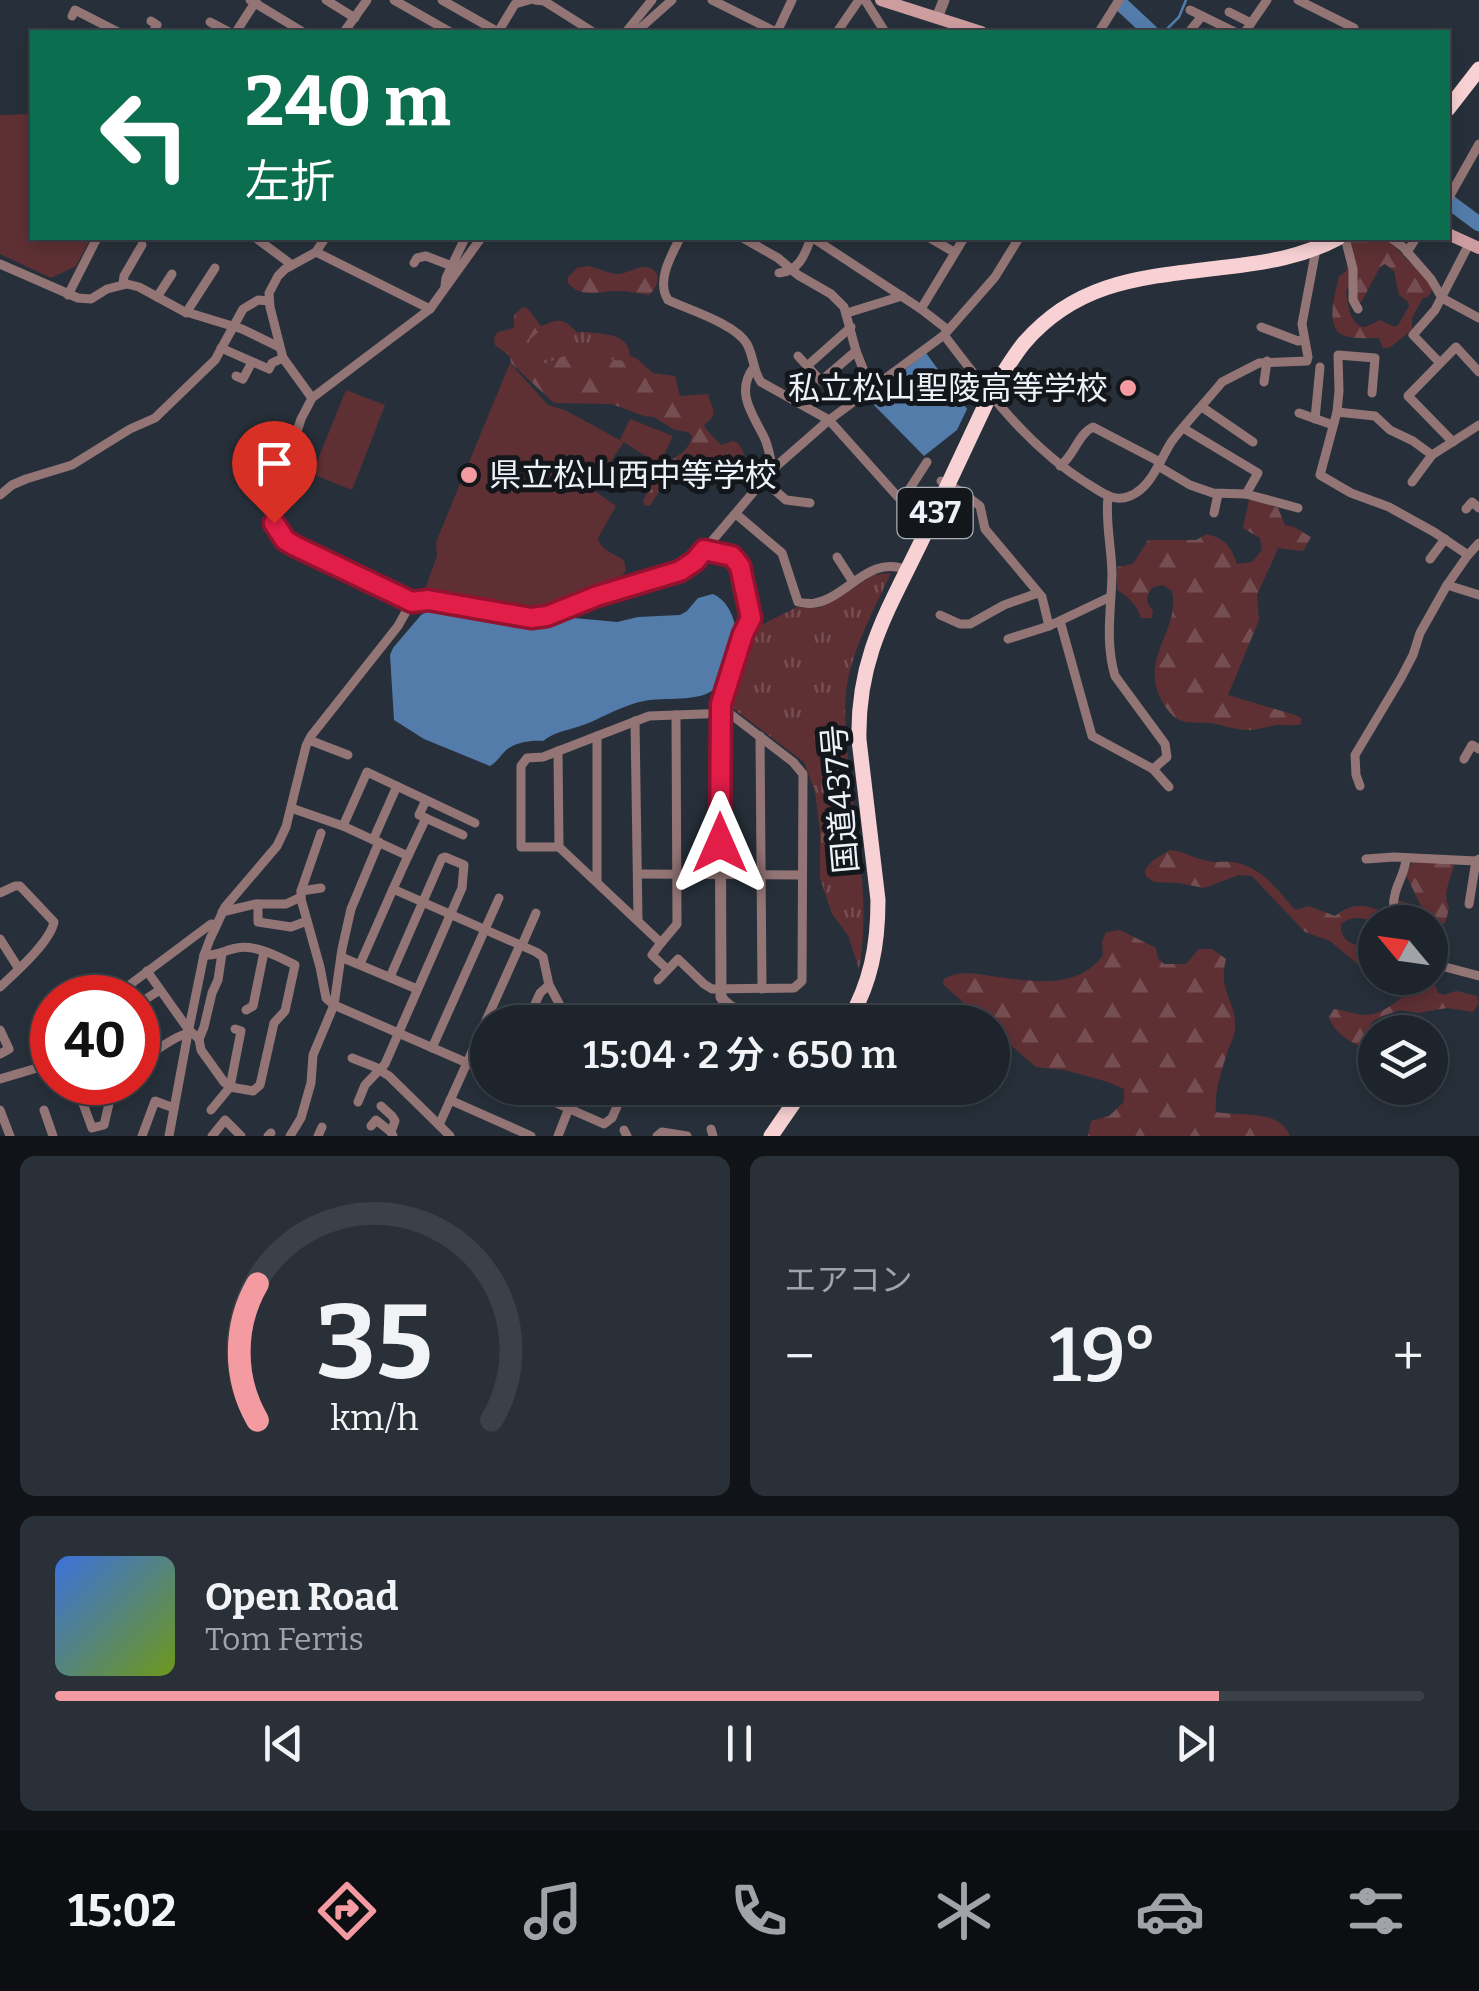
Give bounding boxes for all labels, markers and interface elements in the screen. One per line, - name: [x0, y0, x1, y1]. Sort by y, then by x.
- text: 240 m: [245, 60, 451, 144]
- icon: left: [80, 70, 210, 200]
- text: 左折: [245, 155, 335, 209]
- place label: 私立松山聖陵高等学校: [788, 369, 1108, 407]
- marker: 私立松山聖陵高等学校: [1117, 377, 1139, 399]
- pin: [232, 421, 317, 524]
- icon: arrive: [247, 436, 302, 491]
- place label: 県立松山西中等学校: [489, 456, 777, 494]
- marker: 県立松山西中等学校: [458, 464, 480, 486]
- road number: 437: [898, 488, 972, 538]
- street label: 国道437号: [815, 723, 865, 875]
- position arrow: [668, 791, 772, 895]
- north arrow: [1358, 905, 1448, 995]
- map controls: [1358, 905, 1448, 1105]
- speed limit sign: 40: [30, 975, 160, 1105]
- button: layers: [1358, 1015, 1448, 1105]
- text: 15:04 · 2 分 · 650 m: [583, 1032, 897, 1078]
- text: エアコン: [785, 1261, 913, 1299]
- text: 35: [316, 1281, 433, 1406]
- text: 19°: [1050, 1311, 1158, 1401]
- text: −: [785, 1324, 815, 1390]
- text: +: [1393, 1324, 1424, 1390]
- text: km/h: [331, 1397, 419, 1439]
- text: Open Road: [205, 1574, 398, 1620]
- text: Tom Ferris: [205, 1620, 364, 1658]
- icon: previous: [256, 1716, 311, 1771]
- icon: pause: [712, 1716, 767, 1771]
- icon: next: [1168, 1716, 1223, 1771]
- icon: directions: [312, 1876, 382, 1946]
- icon: music: [518, 1876, 588, 1946]
- icon: phone: [724, 1876, 794, 1946]
- icon: climate: [929, 1876, 999, 1946]
- icon: car: [1135, 1876, 1205, 1946]
- icon: filters: [1341, 1876, 1411, 1946]
- text: 15:02: [68, 1884, 176, 1938]

